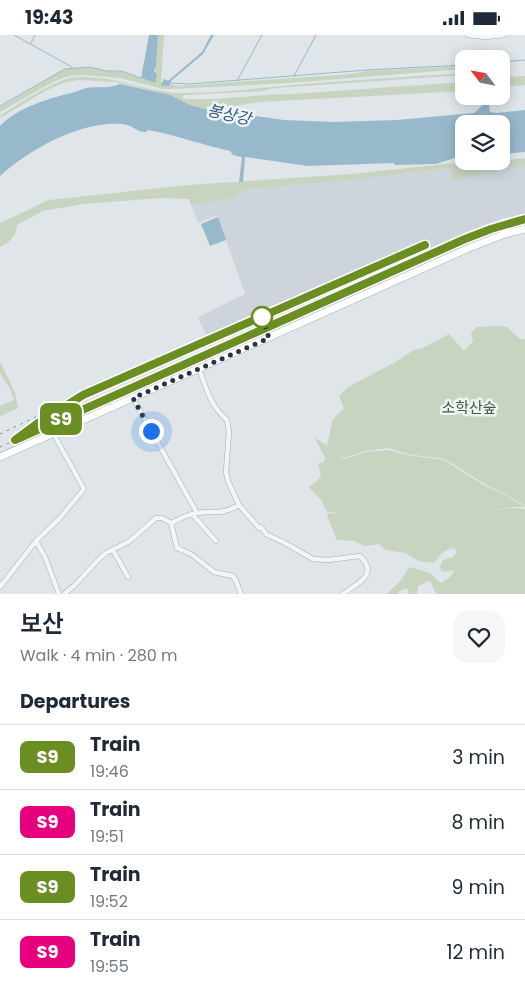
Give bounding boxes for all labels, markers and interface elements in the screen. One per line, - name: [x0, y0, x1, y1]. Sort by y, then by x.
- text: 19:43: [25, 4, 74, 31]
- north arrow: [455, 50, 510, 105]
- map controls: [455, 50, 510, 170]
- water label: 봉상강: [205, 98, 255, 131]
- button: layers: [455, 115, 510, 170]
- unlabelled marker: [251, 306, 273, 328]
- park label: 소학산숲: [441, 397, 497, 418]
- line badge: S9: [38, 403, 84, 435]
- text: S9: [50, 406, 72, 431]
- your location: [139, 419, 164, 444]
- text: 보산: [20, 607, 64, 640]
- button: heart: [453, 611, 505, 663]
- text: Walk · 4 min · 280 m: [20, 644, 178, 667]
- text: Departures: [20, 688, 130, 715]
- text: Train: [90, 731, 141, 758]
- text: S9: [36, 744, 59, 769]
- text: 3 min: [452, 744, 505, 771]
- text: 19:46: [90, 760, 129, 783]
- text: Train: [90, 796, 141, 823]
- text: S9: [36, 809, 59, 834]
- text: 8 min: [452, 809, 505, 836]
- text: 19:51: [90, 825, 124, 848]
- text: Train: [90, 861, 141, 888]
- text: S9: [36, 874, 59, 899]
- text: 9 min: [452, 874, 505, 901]
- text: 19:52: [90, 890, 128, 913]
- text: Train: [90, 926, 141, 953]
- text: S9: [36, 939, 59, 964]
- text: 12 min: [447, 939, 505, 966]
- text: 19:55: [90, 955, 129, 978]

